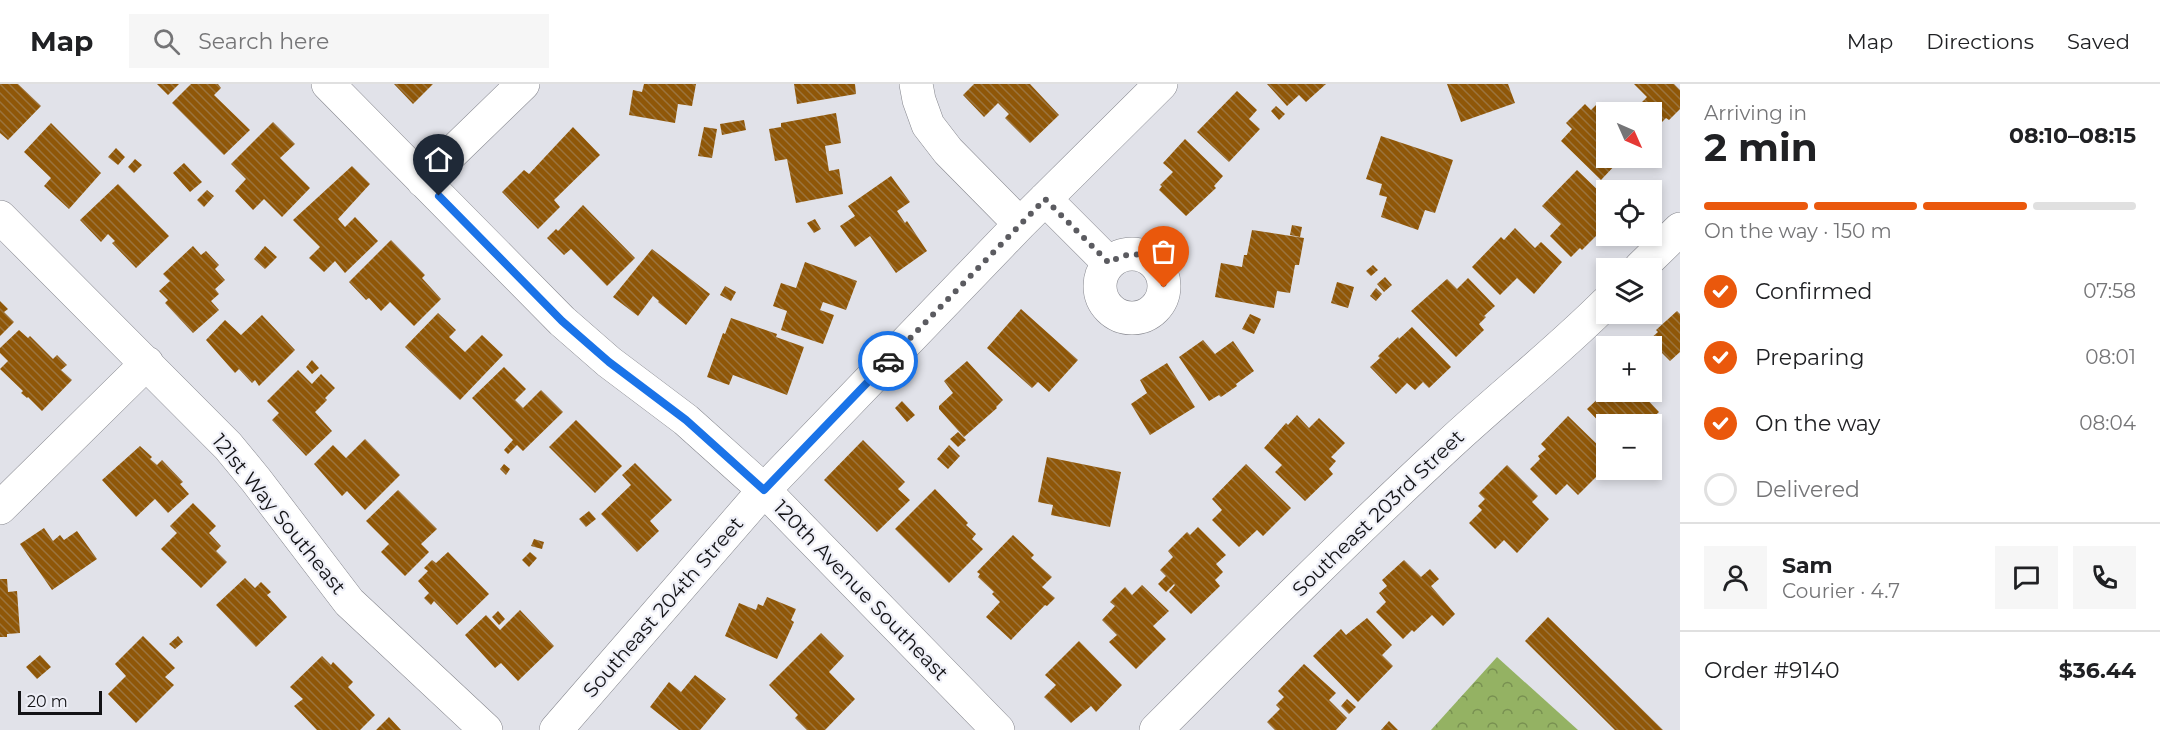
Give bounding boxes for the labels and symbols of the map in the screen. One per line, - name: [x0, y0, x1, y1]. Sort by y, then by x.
- north arrow: [1596, 102, 1662, 168]
- pin: [413, 134, 464, 196]
- pin: [1138, 226, 1189, 288]
- courier: [858, 331, 918, 391]
- street label: Southeast 203rd Street: [1287, 425, 1469, 601]
- street label: 121st Way Southeast: [207, 429, 351, 599]
- street label: 120th Avenue Southeast: [769, 495, 953, 685]
- street label: Southeast 204th Street: [578, 512, 748, 702]
- scale bar: [18, 688, 102, 716]

